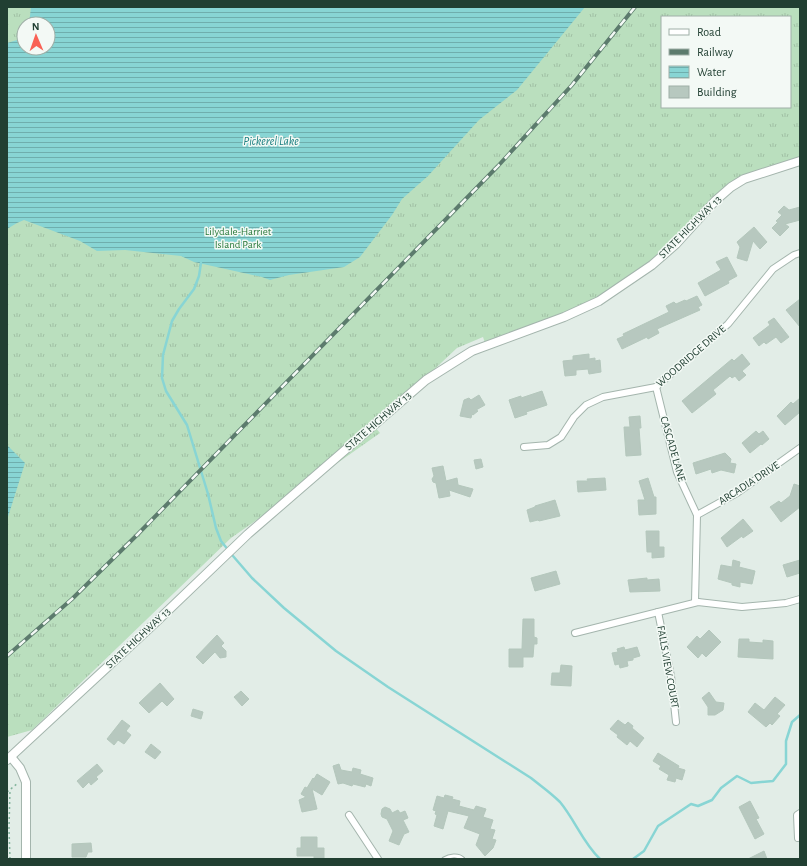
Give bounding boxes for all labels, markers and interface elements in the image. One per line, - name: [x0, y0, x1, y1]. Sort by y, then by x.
- north arrow: [16, 16, 56, 56]
- legend: [661, 16, 791, 108]
- text: N: [32, 21, 40, 32]
- text: Road: [697, 26, 721, 38]
- text: Railway: [697, 46, 733, 59]
- text: Water: [697, 66, 726, 78]
- text: Building: [697, 86, 737, 98]
- water label: Pickerel Lake: [243, 135, 299, 147]
- street label: STATE HIGHWAY 13: [657, 193, 724, 260]
- park label: Lilydale-Harriet Island Park: [205, 226, 272, 250]
- street label: WOODRIDGE DRIVE: [654, 323, 728, 389]
- street label: STATE HIGHWAY 13: [343, 389, 414, 453]
- street label: CASCADE LANE: [658, 415, 688, 484]
- street label: ARCADIA DRIVE: [717, 459, 782, 507]
- street label: STATE HIGHWAY 13: [104, 605, 173, 671]
- street label: FALLS VIEW COURT: [655, 625, 681, 710]

